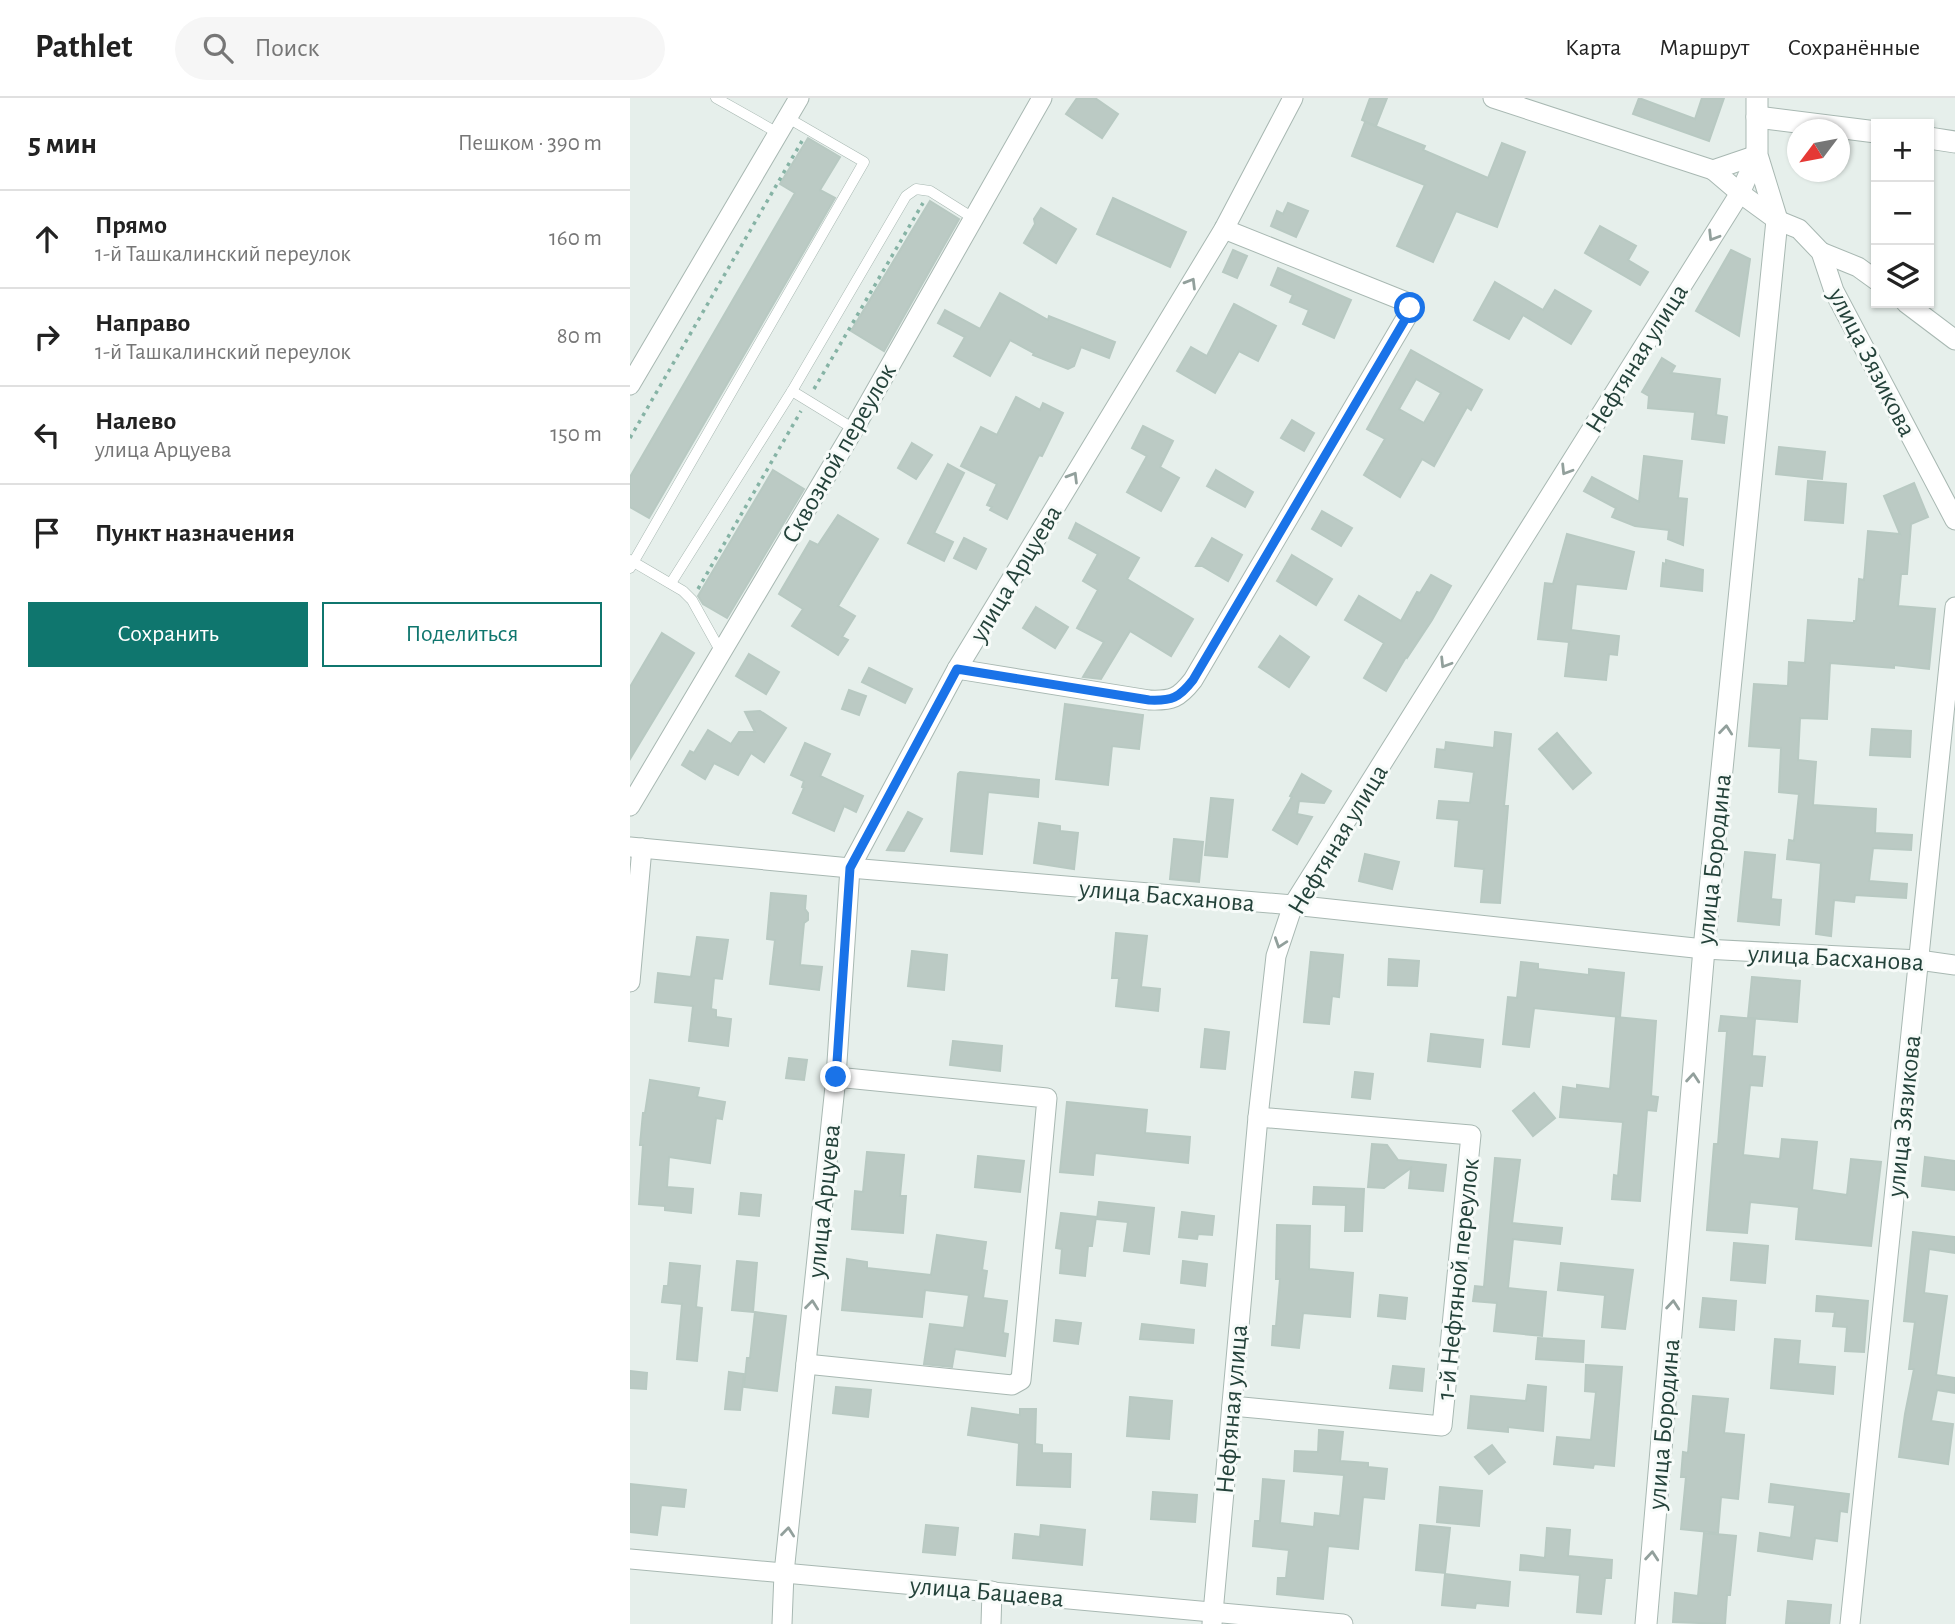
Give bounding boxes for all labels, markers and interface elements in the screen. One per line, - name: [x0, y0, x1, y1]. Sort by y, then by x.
- search box: [175, 17, 665, 80]
- icon: search: [199, 29, 237, 67]
- text: Pathlet: [35, 31, 133, 64]
- text: Поиск: [255, 35, 320, 61]
- text: Карта: [1565, 36, 1621, 60]
- text: Маршрут: [1659, 36, 1749, 60]
- text: Сохранённые: [1787, 36, 1920, 60]
- north arrow: [1787, 119, 1850, 182]
- map controls: [1871, 119, 1934, 308]
- button: +: [1871, 119, 1934, 182]
- text: 5 мин: [28, 129, 97, 159]
- text: Пешком · 390 m: [458, 132, 602, 155]
- button: −: [1871, 182, 1934, 245]
- text: Прямо: [95, 212, 167, 238]
- icon: ahead: [28, 220, 66, 258]
- text: 160 m: [549, 227, 602, 250]
- one-way arrow: [1708, 229, 1721, 242]
- text: 1-й Ташкалинский переулок: [95, 243, 351, 266]
- button: layers: [1871, 245, 1934, 308]
- one-way arrow: [1183, 278, 1196, 291]
- street label: Нефтяная улица: [1581, 279, 1693, 438]
- street label: улица Зязикова: [1823, 283, 1921, 441]
- route start: [1394, 292, 1425, 323]
- text: Направо: [95, 310, 190, 336]
- icon: right: [28, 318, 66, 356]
- text: 80 m: [557, 325, 602, 348]
- text: 1-й Ташкалинский переулок: [95, 341, 351, 364]
- street label: Сквозной переулок: [777, 359, 901, 548]
- text: Налево: [95, 408, 176, 434]
- icon: left: [28, 416, 66, 454]
- text: 150 m: [550, 423, 602, 446]
- text: улица Арцуева: [95, 439, 231, 462]
- one-way arrow: [1561, 463, 1574, 476]
- one-way arrow: [1065, 472, 1078, 485]
- street label: улица Арцуева: [964, 501, 1067, 647]
- icon: arrive: [28, 514, 66, 552]
- text: Пункт назначения: [95, 520, 295, 546]
- button: Сохранить: [28, 602, 308, 667]
- button: Поделиться: [322, 602, 602, 667]
- one-way arrow: [1440, 655, 1453, 668]
- one-way arrow: [1718, 724, 1733, 735]
- street label: Нефтяная улица: [1283, 760, 1393, 919]
- street label: улица Бородина: [1692, 772, 1736, 947]
- street label: улица Басханова: [1077, 875, 1256, 917]
- one-way arrow: [1274, 936, 1288, 948]
- street label: улица Басханова: [1746, 940, 1925, 976]
- street label: улица Зязикова: [1882, 1034, 1925, 1199]
- route end: [820, 1061, 851, 1092]
- one-way arrow: [1685, 1073, 1700, 1084]
- street label: улица Арцуева: [803, 1123, 845, 1280]
- street label: 1-й Нефтяной переулок: [1432, 1157, 1484, 1401]
- one-way arrow: [804, 1299, 819, 1310]
- one-way arrow: [1665, 1299, 1680, 1310]
- street label: Нефтяная улица: [1212, 1323, 1252, 1495]
- street label: улица Бородина: [1643, 1337, 1684, 1512]
- one-way arrow: [780, 1526, 795, 1537]
- one-way arrow: [1644, 1550, 1659, 1562]
- street label: улица Бацаева: [908, 1572, 1065, 1612]

